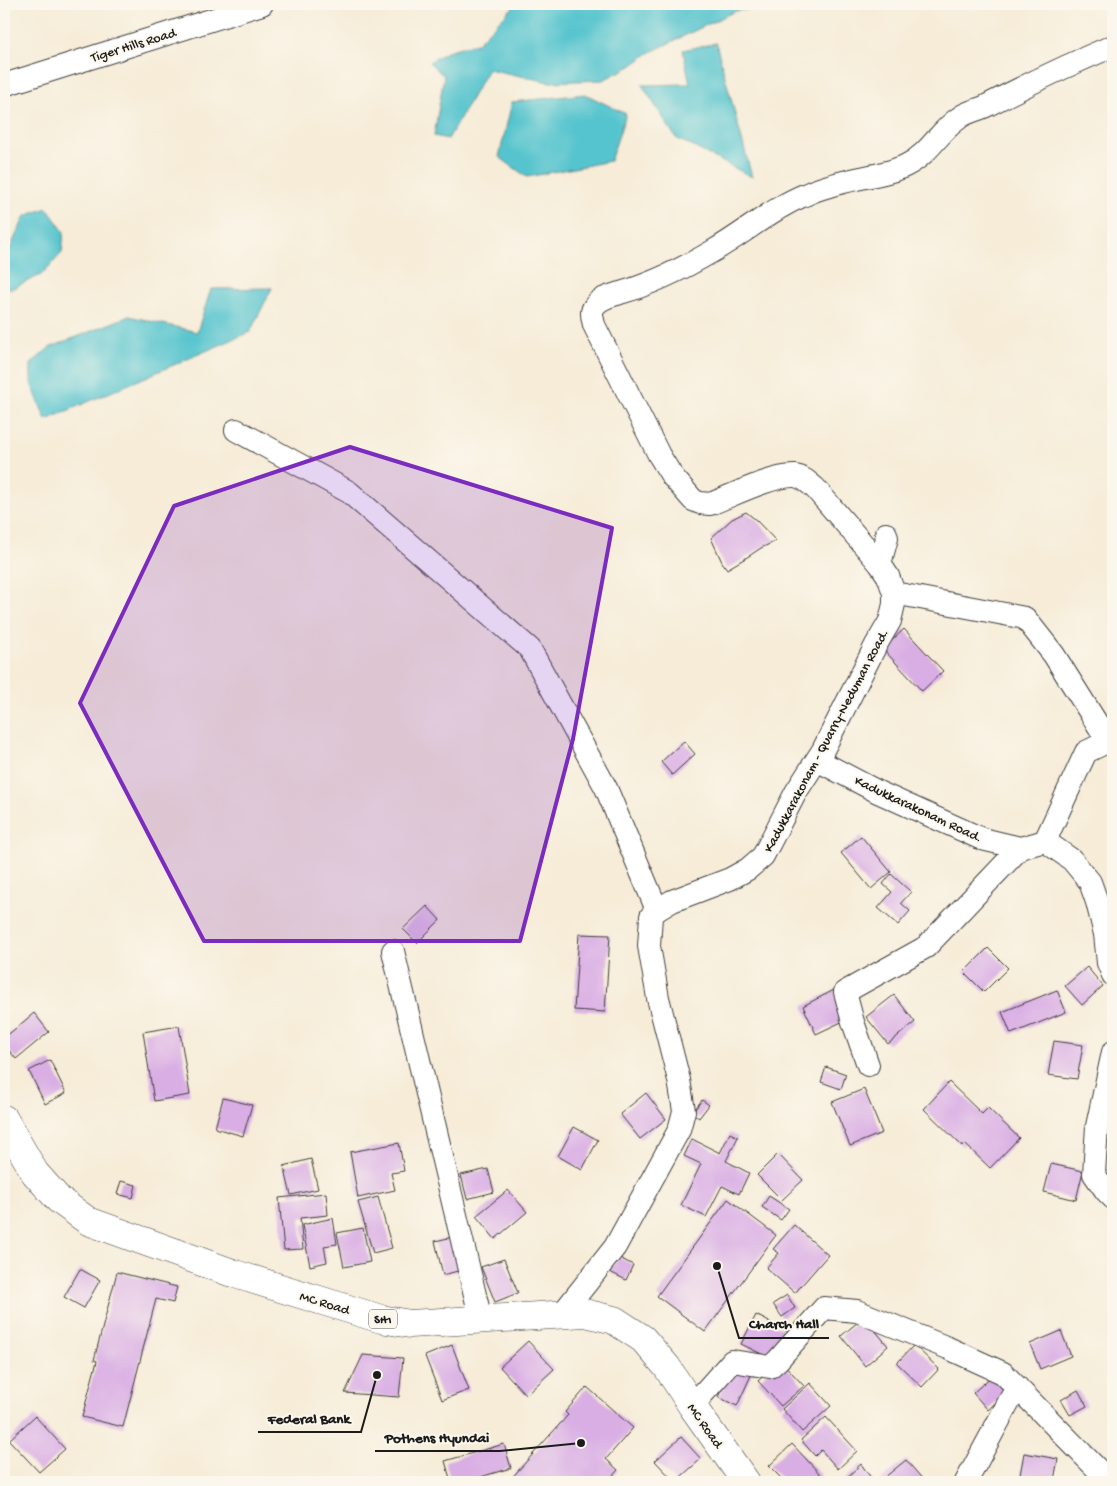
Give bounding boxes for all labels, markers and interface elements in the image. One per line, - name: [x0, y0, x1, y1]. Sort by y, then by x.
- street label: Tiger Hills Road: [88, 25, 180, 68]
- street label: Kadukkarakonam - Quarry-Neduman Road.: [761, 626, 894, 856]
- street label: Kadukkarakonam Road.: [851, 773, 985, 847]
- street label: MC Road: [297, 1289, 353, 1321]
- callout: Charch Hall: [739, 1308, 829, 1338]
- road number: SH1: [369, 1310, 397, 1328]
- text: Charch Hall: [748, 1316, 820, 1334]
- street label: MC Road: [682, 1401, 727, 1454]
- callout: Federal Bank: [258, 1402, 361, 1432]
- text: Federal Bank: [267, 1411, 352, 1429]
- callout: Pothens Hyundai: [375, 1421, 500, 1451]
- text: Pothens Hyundai: [384, 1430, 489, 1448]

